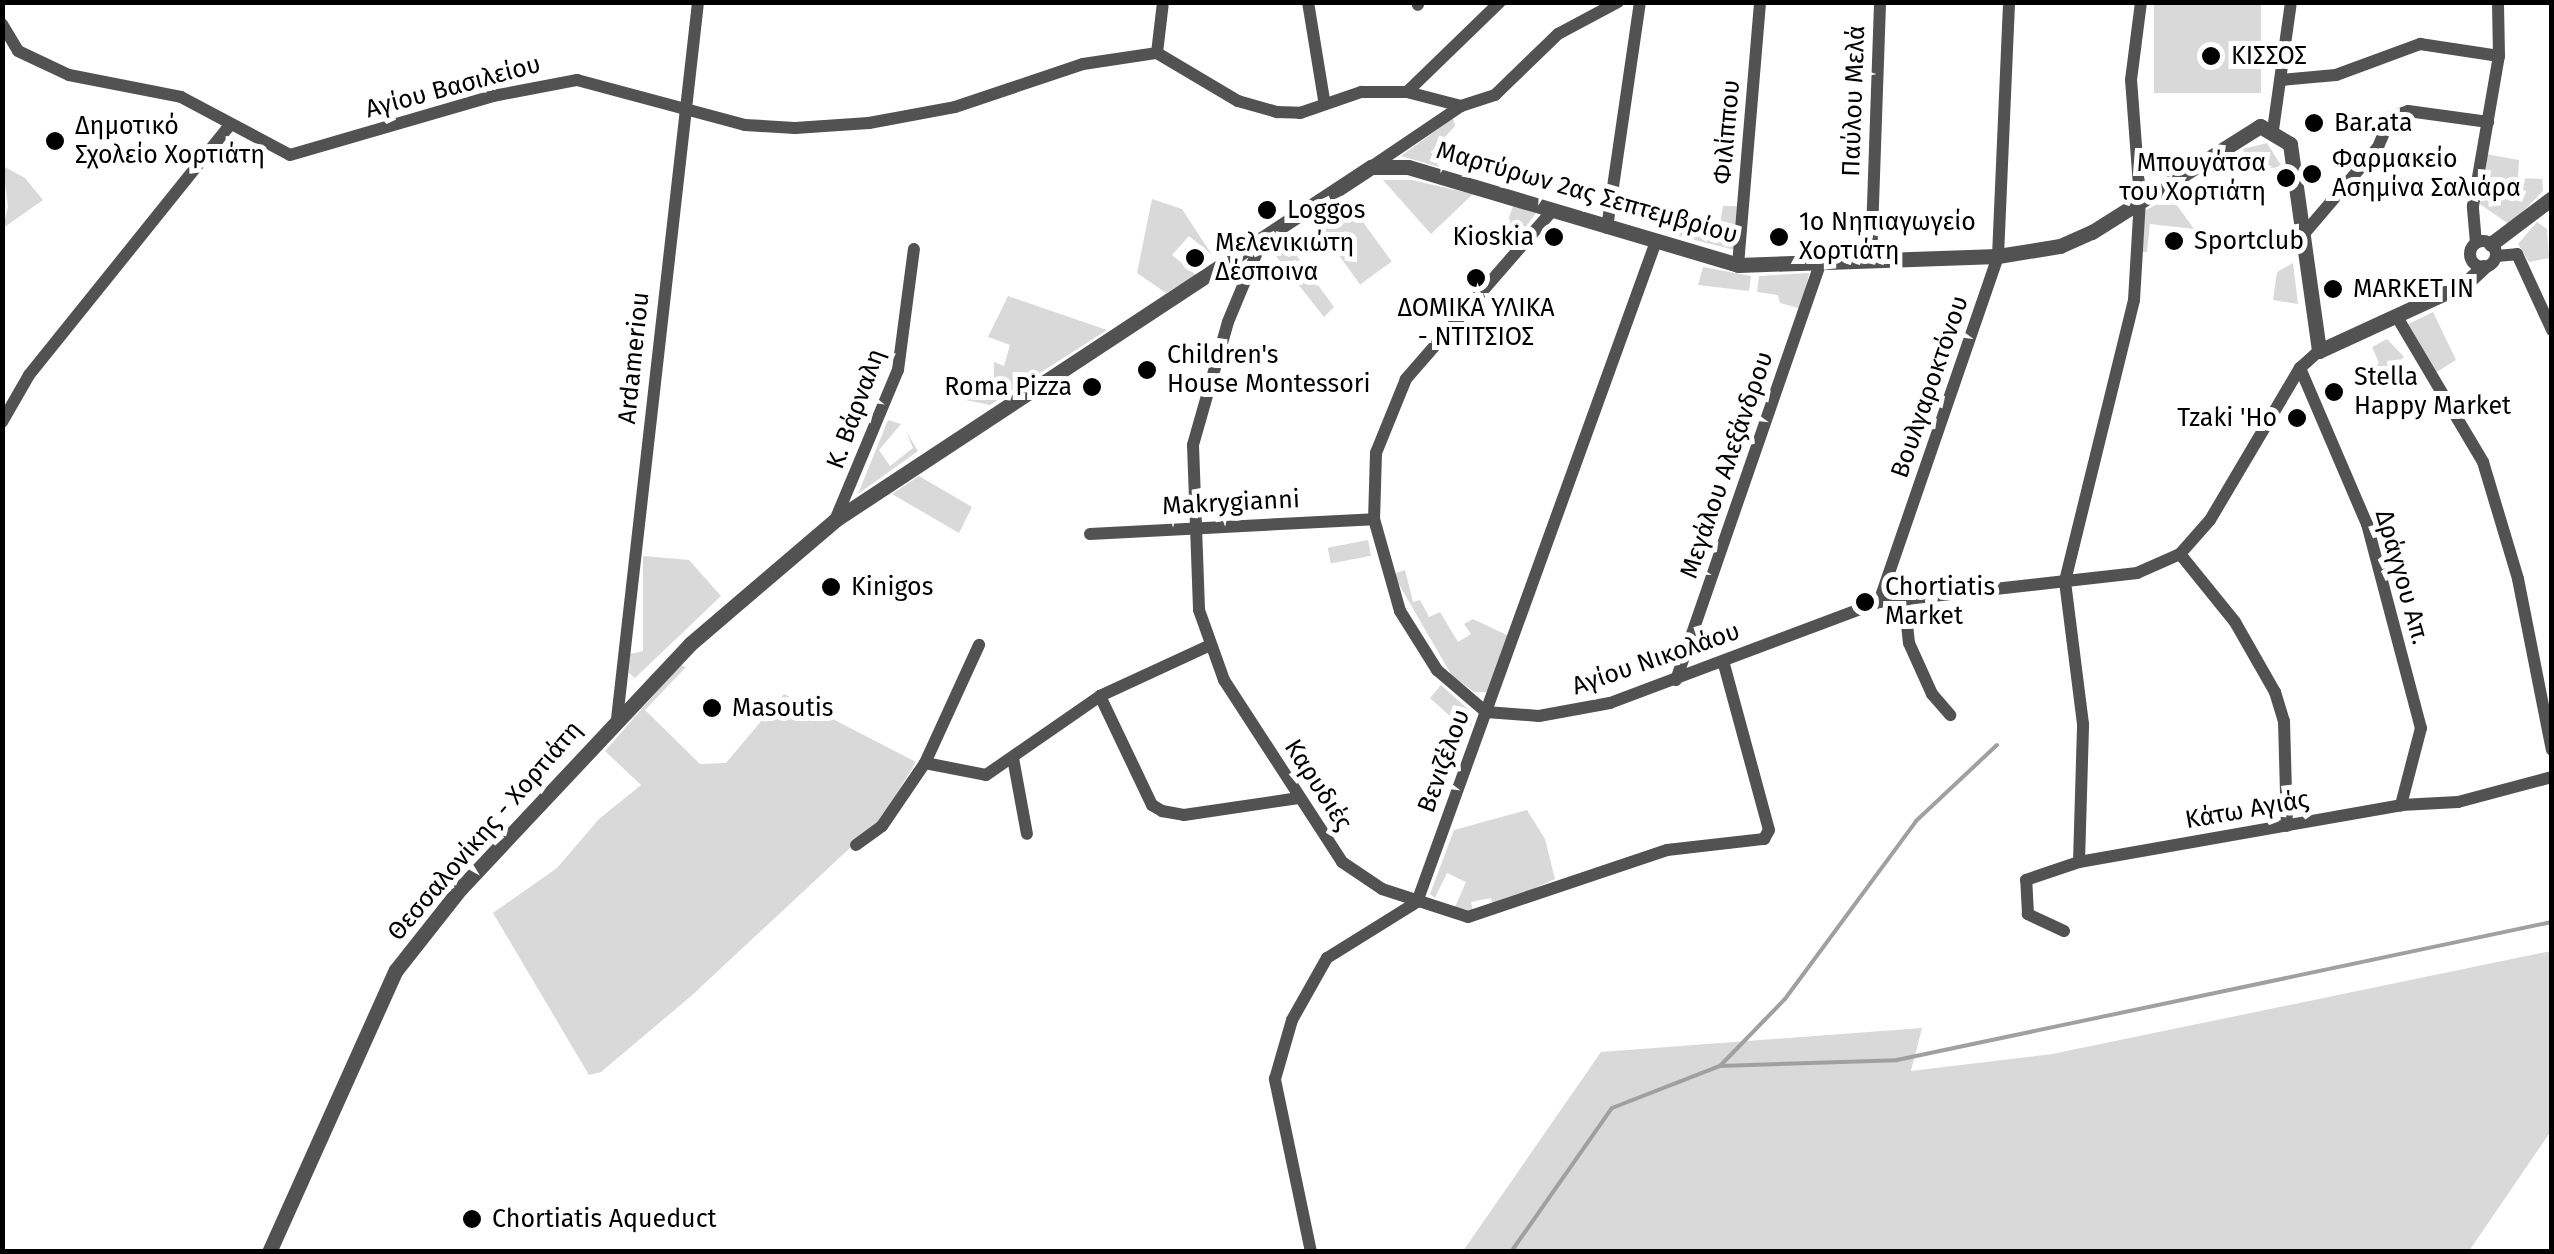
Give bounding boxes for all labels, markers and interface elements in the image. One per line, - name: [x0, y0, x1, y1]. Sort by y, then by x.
- street label: Παύλου Μελά: [1836, 25, 1872, 177]
- place label: ΚΙΣΣΟΣ: [2231, 41, 2307, 71]
- marker: ΚΙΣΣΟΣ: [2200, 45, 2222, 67]
- street label: Αγίου Βασιλείου: [362, 49, 544, 125]
- street label: Φιλίππου: [1707, 78, 1747, 186]
- place label: Bar.ata: [2334, 108, 2412, 138]
- place label: Δημοτικό Σχολείο Χορτιάτη: [75, 112, 265, 171]
- marker: Bar.ata: [2303, 112, 2325, 134]
- marker: Δημοτικό Σχολείο Χορτιάτη: [44, 130, 66, 152]
- street label: Μαρτύρων 2ας Σεπτεμβρίου: [1433, 136, 1741, 250]
- place label: Φαρμακείο Ασημίνα Σαλιάρα: [2332, 145, 2521, 204]
- place label: Μπουγάτσα του Χορτιάτη: [2119, 149, 2266, 208]
- marker: Φαρμακείο Ασημίνα Σαλιάρα: [2301, 163, 2323, 185]
- marker: Μπουγάτσα του Χορτιάτη: [2275, 167, 2297, 189]
- place label: Loggos: [1287, 195, 1365, 225]
- marker: Loggos: [1256, 199, 1278, 221]
- place label: 1ο Νηπιαγωγείο Χορτιάτη: [1799, 208, 1976, 267]
- place label: Kioskia: [1453, 222, 1534, 252]
- marker: Kioskia: [1543, 226, 1565, 248]
- marker: 1ο Νηπιαγωγείο Χορτιάτη: [1768, 226, 1790, 248]
- place label: Sportclub: [2194, 226, 2304, 256]
- place label: Μελενικιώτη Δέσποινα: [1215, 229, 1354, 288]
- marker: Sportclub: [2163, 230, 2185, 252]
- marker: Μελενικιώτη Δέσποινα: [1184, 247, 1206, 269]
- marker: ΔΟΜΙΚΑ ΥΛΙΚΑ - ΝΤΙΤΣΙΟΣ: [1465, 267, 1487, 289]
- place label: MARKET IN: [2353, 274, 2474, 304]
- marker: MARKET IN: [2322, 278, 2344, 300]
- street label: Ardameriou: [612, 290, 656, 426]
- street label: Βουλγαροκτόνου: [1885, 292, 1975, 482]
- place label: ΔΟΜΙΚΑ ΥΛΙΚΑ - ΝΤΙΤΣΙΟΣ: [1397, 294, 1555, 353]
- place label: Children's House Montessori: [1167, 341, 1370, 400]
- street label: Κ. Βάρναλη: [820, 345, 892, 473]
- street label: Μεγάλου Αλεξάνδρου: [1674, 348, 1780, 582]
- marker: Children's House Montessori: [1136, 359, 1158, 381]
- place label: Stella Happy Market: [2354, 363, 2511, 422]
- place label: Roma Pizza: [944, 372, 1072, 402]
- marker: Roma Pizza: [1081, 376, 1103, 398]
- marker: Stella Happy Market: [2323, 381, 2345, 403]
- place label: Tzaki 'Ho: [2177, 403, 2277, 433]
- marker: Tzaki 'Ho: [2286, 407, 2308, 429]
- street label: Makrygianni: [1161, 484, 1301, 522]
- street label: Δράγγου Απ.: [2368, 506, 2436, 648]
- place label: Kinigos: [851, 572, 933, 602]
- place label: Chortiatis Market: [1885, 573, 1995, 632]
- marker: Kinigos: [820, 576, 842, 598]
- marker: Chortiatis Market: [1854, 591, 1876, 613]
- street label: Αγίου Νικολάου: [1568, 616, 1744, 702]
- place label: Masoutis: [732, 693, 833, 723]
- marker: Masoutis: [701, 697, 723, 719]
- street label: Βενιζέλου: [1412, 705, 1476, 817]
- street label: Θεσσαλονίκης - Χορτιάτη: [381, 715, 589, 947]
- street label: Καρυδιές: [1278, 734, 1358, 836]
- street label: Κάτω Αγιάς: [2183, 784, 2311, 836]
- place label: Chortiatis Aqueduct: [492, 1204, 717, 1234]
- marker: Chortiatis Aqueduct: [461, 1208, 483, 1230]

